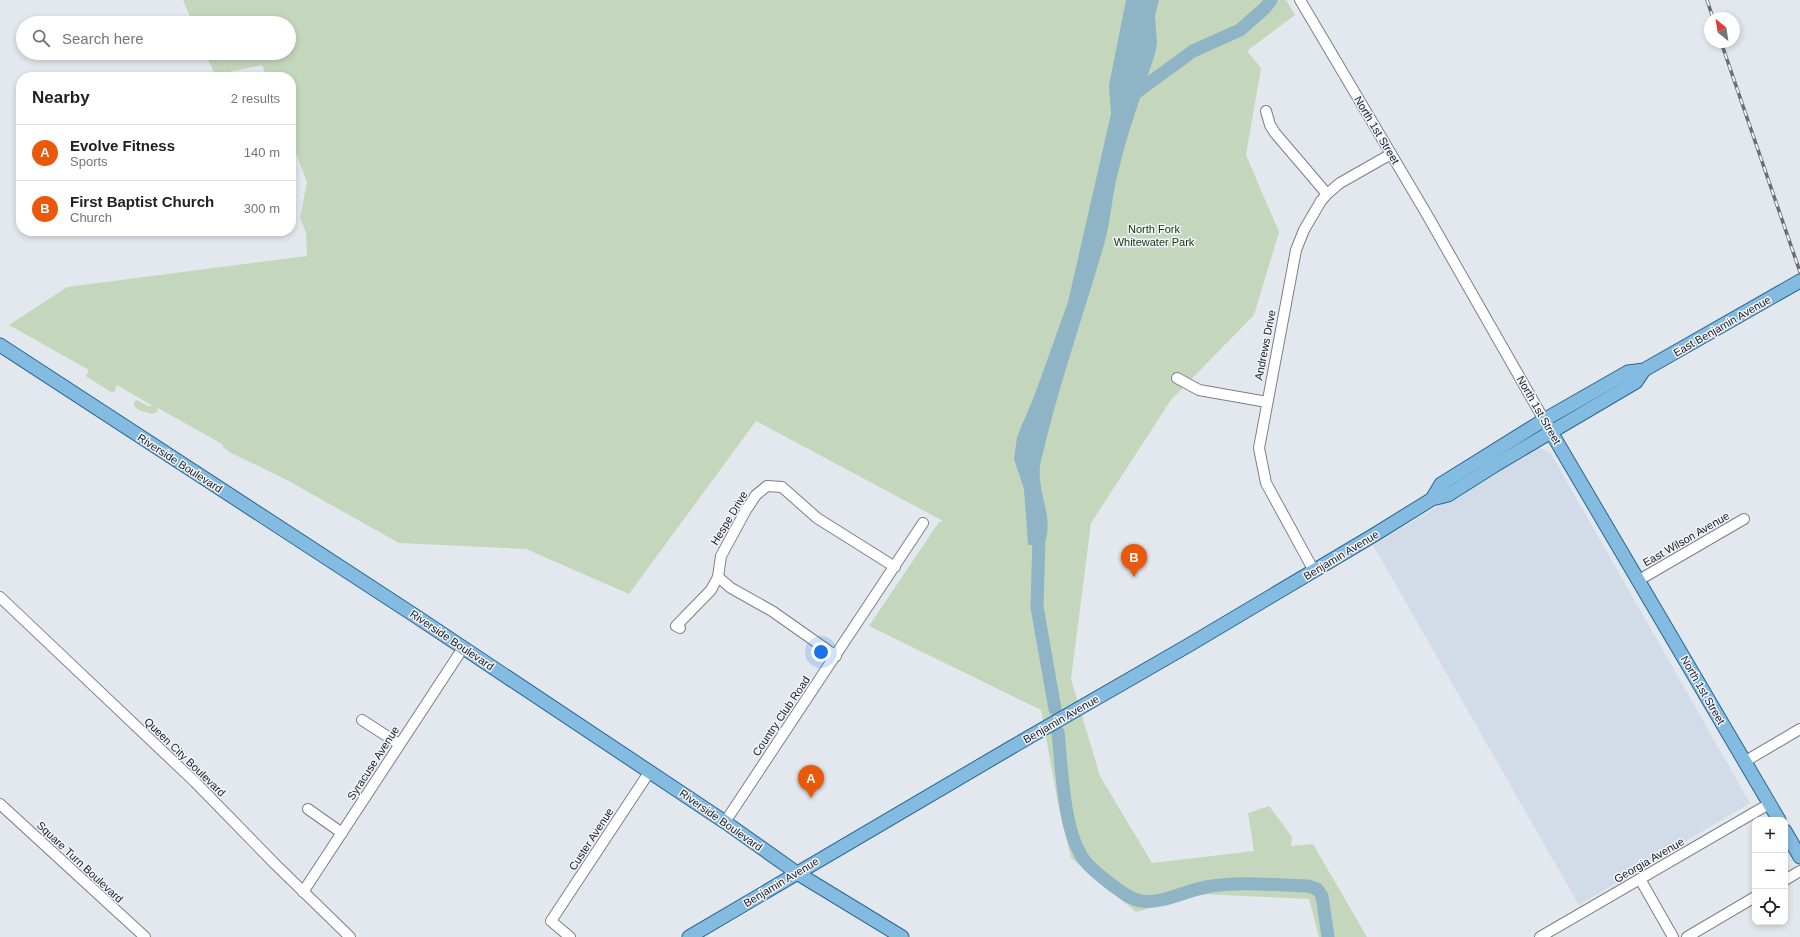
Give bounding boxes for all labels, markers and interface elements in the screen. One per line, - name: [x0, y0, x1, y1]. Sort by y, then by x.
- north arrow: [1704, 12, 1740, 48]
- search box: [16, 16, 296, 60]
- icon: search: [30, 27, 52, 49]
- text: Search here: [62, 30, 144, 47]
- text: Nearby: [32, 88, 90, 107]
- text: 2 results: [231, 91, 280, 106]
- street label: North 1st Street: [1352, 94, 1402, 166]
- text: Evolve Fitness: [70, 137, 175, 154]
- text: A: [40, 145, 50, 160]
- text: 140 m: [244, 145, 280, 160]
- text: Sports: [70, 154, 108, 169]
- text: First Baptist Church: [70, 193, 214, 210]
- text: B: [40, 201, 50, 216]
- text: 300 m: [244, 201, 280, 216]
- text: Church: [70, 210, 112, 225]
- park label: North Fork Whitewater Park: [1114, 223, 1195, 248]
- street label: East Benjamin Avenue: [1671, 293, 1773, 359]
- street label: Andrews Drive: [1252, 309, 1278, 381]
- street label: North 1st Street: [1515, 374, 1563, 446]
- street label: Riverside Boulevard: [135, 431, 225, 495]
- street label: Hespe Drive: [708, 489, 750, 547]
- street label: East Wilson Avenue: [1641, 509, 1731, 569]
- street label: Benjamin Avenue: [1301, 528, 1381, 582]
- pin: B: [1121, 544, 1147, 577]
- street label: Riverside Boulevard: [408, 608, 496, 672]
- your location: [811, 642, 831, 662]
- street label: North 1st Street: [1679, 654, 1727, 726]
- street label: Country Club Road: [750, 674, 812, 758]
- street label: Benjamin Avenue: [1021, 692, 1101, 746]
- street label: Queen City Boulevard: [142, 715, 228, 799]
- street label: Syracuse Avenue: [345, 724, 401, 802]
- pin: A: [798, 765, 824, 798]
- street label: Riverside Boulevard: [677, 787, 765, 853]
- street label: Custer Avenue: [566, 806, 616, 872]
- map controls: [1752, 817, 1788, 925]
- button: +: [1752, 817, 1788, 853]
- street label: Square Turn Boulevard: [35, 819, 125, 905]
- street label: Georgia Avenue: [1612, 835, 1686, 885]
- button: −: [1752, 853, 1788, 889]
- street label: Benjamin Avenue: [741, 855, 821, 909]
- button: locate: [1752, 889, 1788, 925]

